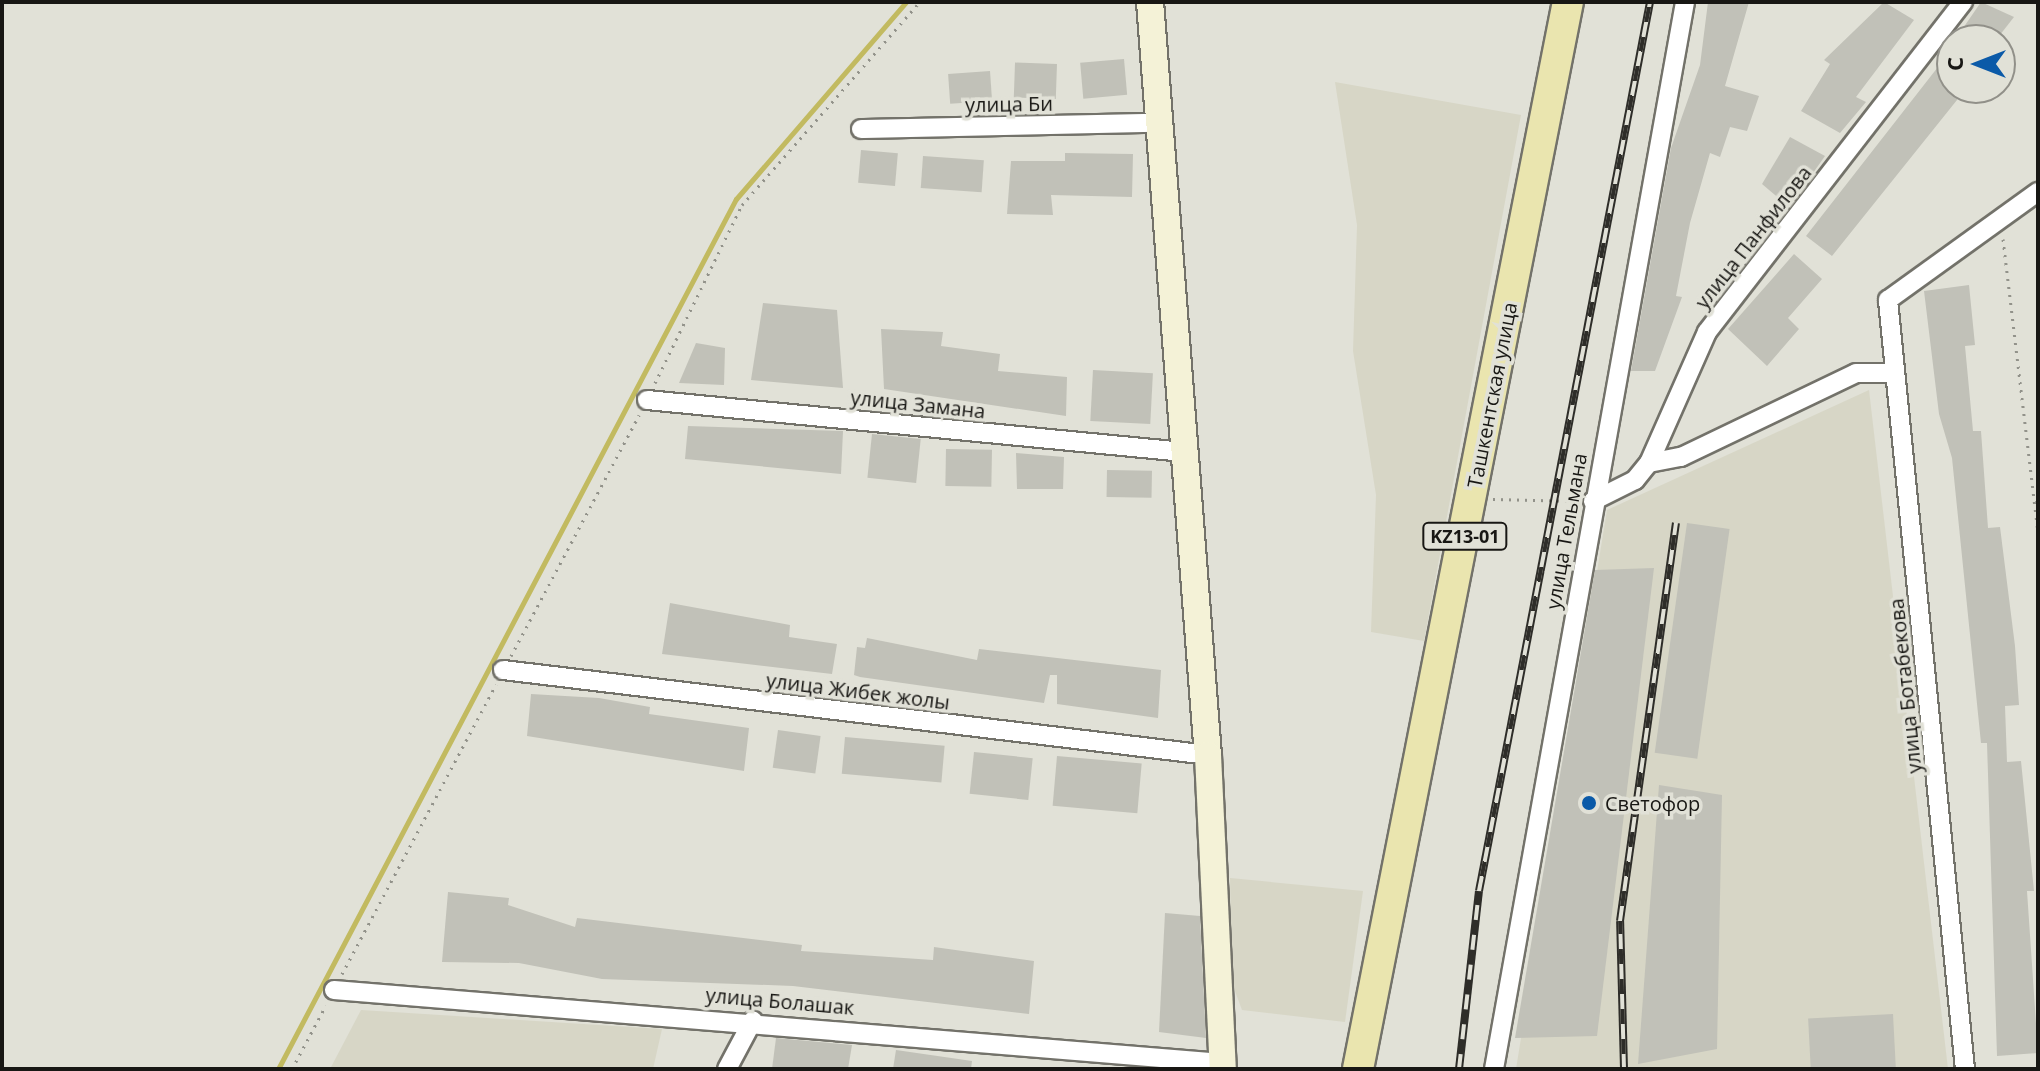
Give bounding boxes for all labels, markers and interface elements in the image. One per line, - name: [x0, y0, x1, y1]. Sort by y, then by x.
- north arrow: [1936, 24, 2016, 104]
- text: С: [1939, 57, 1969, 71]
- street label: улица Би: [965, 91, 1053, 117]
- street label: улица Панфилова: [1690, 161, 1816, 313]
- street label: Ташкентская улица: [1462, 300, 1522, 490]
- street label: улица Замана: [849, 385, 987, 423]
- street label: улица Тельмана: [1540, 451, 1592, 611]
- road number: KZ13-01: [1421, 522, 1509, 550]
- street label: улица Ботабекова: [1884, 597, 1926, 775]
- street label: улица Жибек жолы: [765, 668, 951, 714]
- place label: Светофор: [1605, 791, 1700, 815]
- marker: Светофор: [1580, 794, 1598, 812]
- street label: улица Болашак: [705, 983, 855, 1019]

